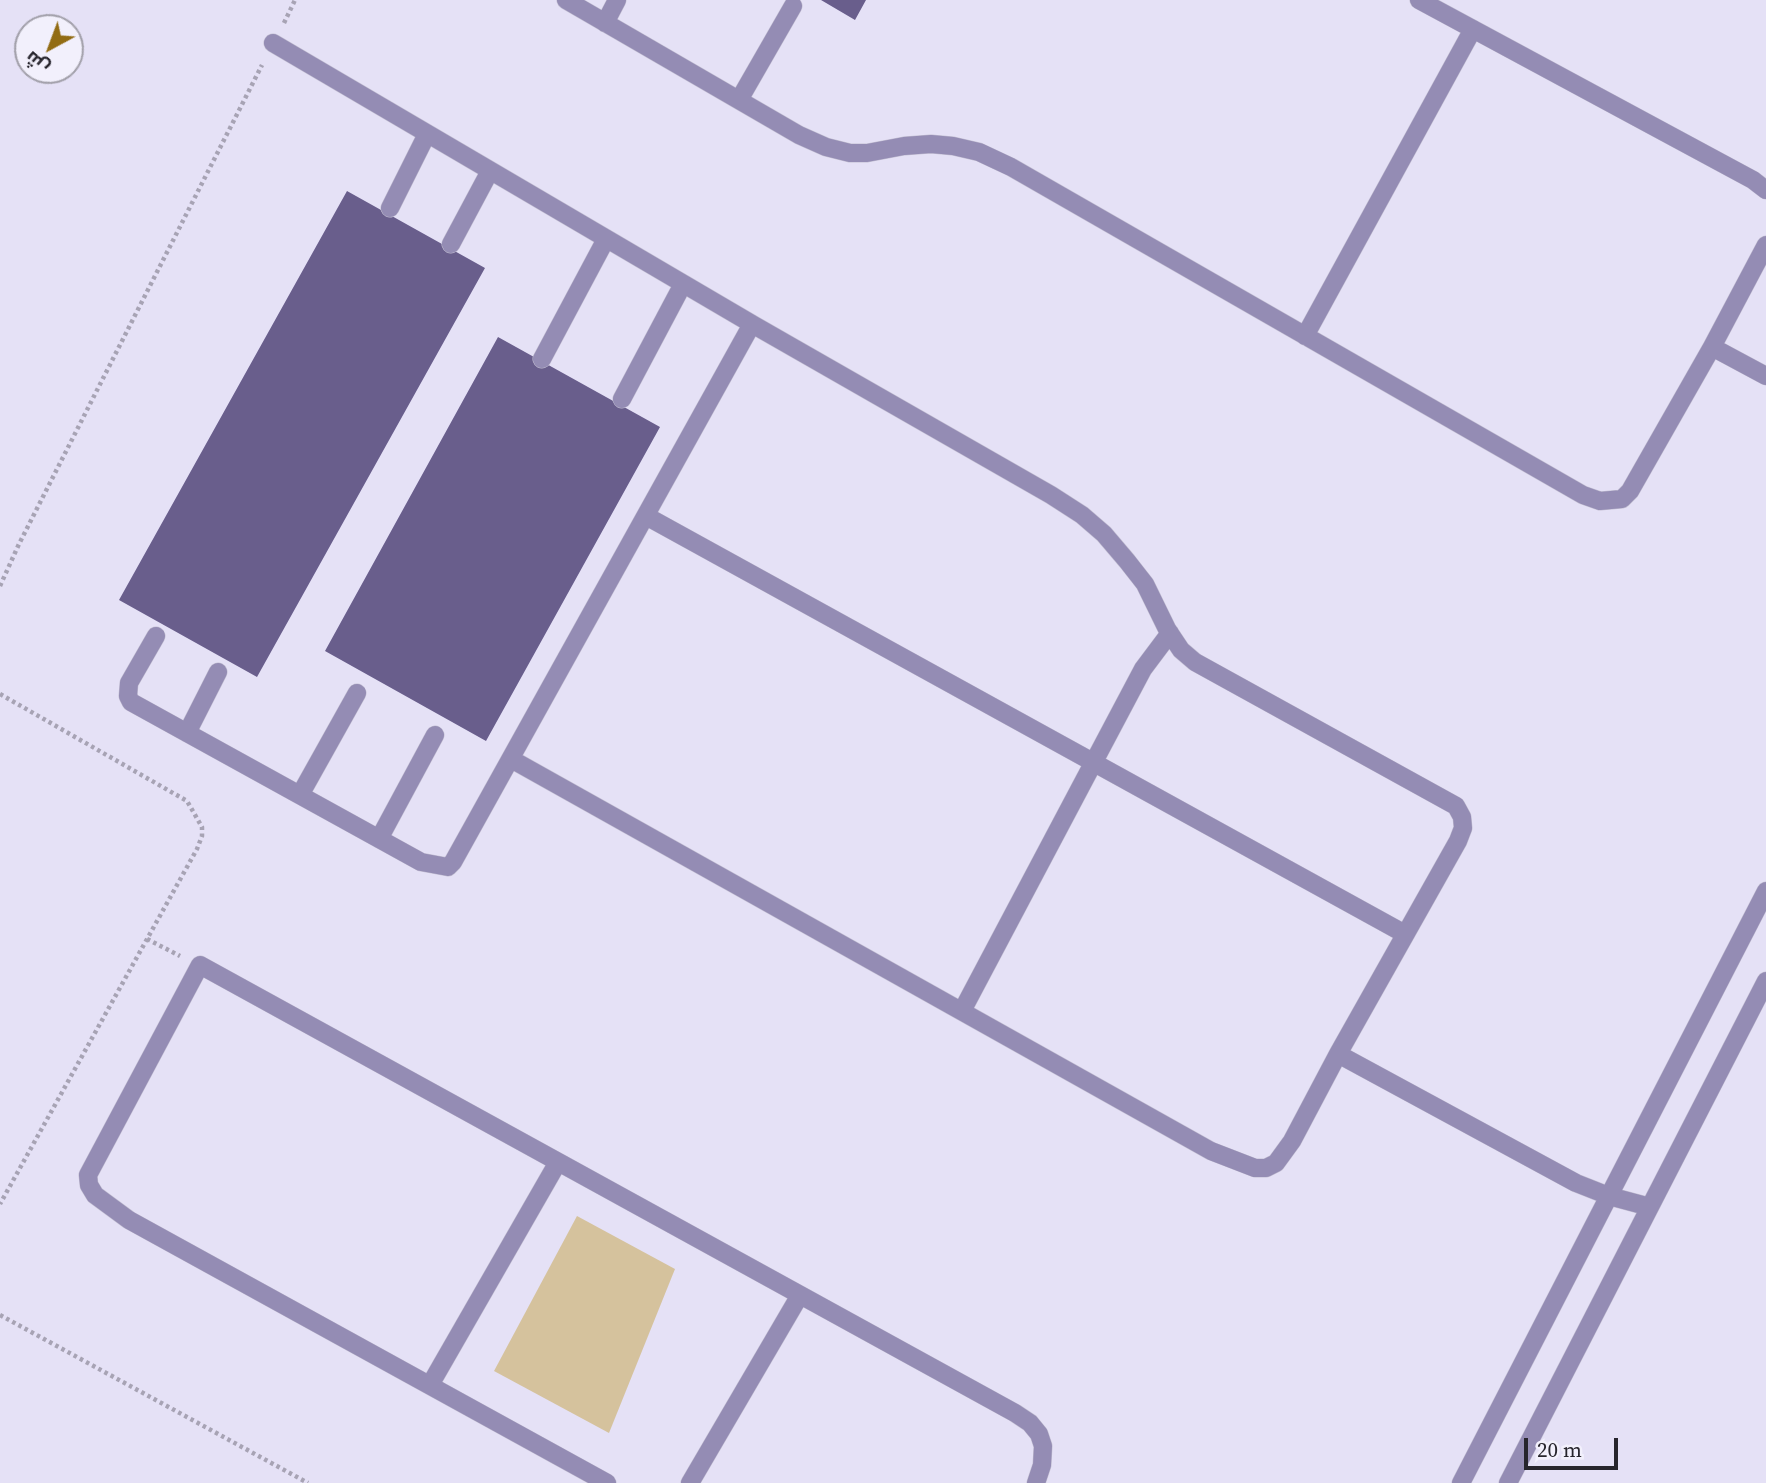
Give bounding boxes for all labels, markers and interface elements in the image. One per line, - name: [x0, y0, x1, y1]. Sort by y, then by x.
- north arrow: [14, 14, 84, 84]
- text: ش: [19, 46, 54, 81]
- scale bar: [1528, 1424, 1622, 1468]
- text: 20 m: [1537, 1435, 1582, 1464]

